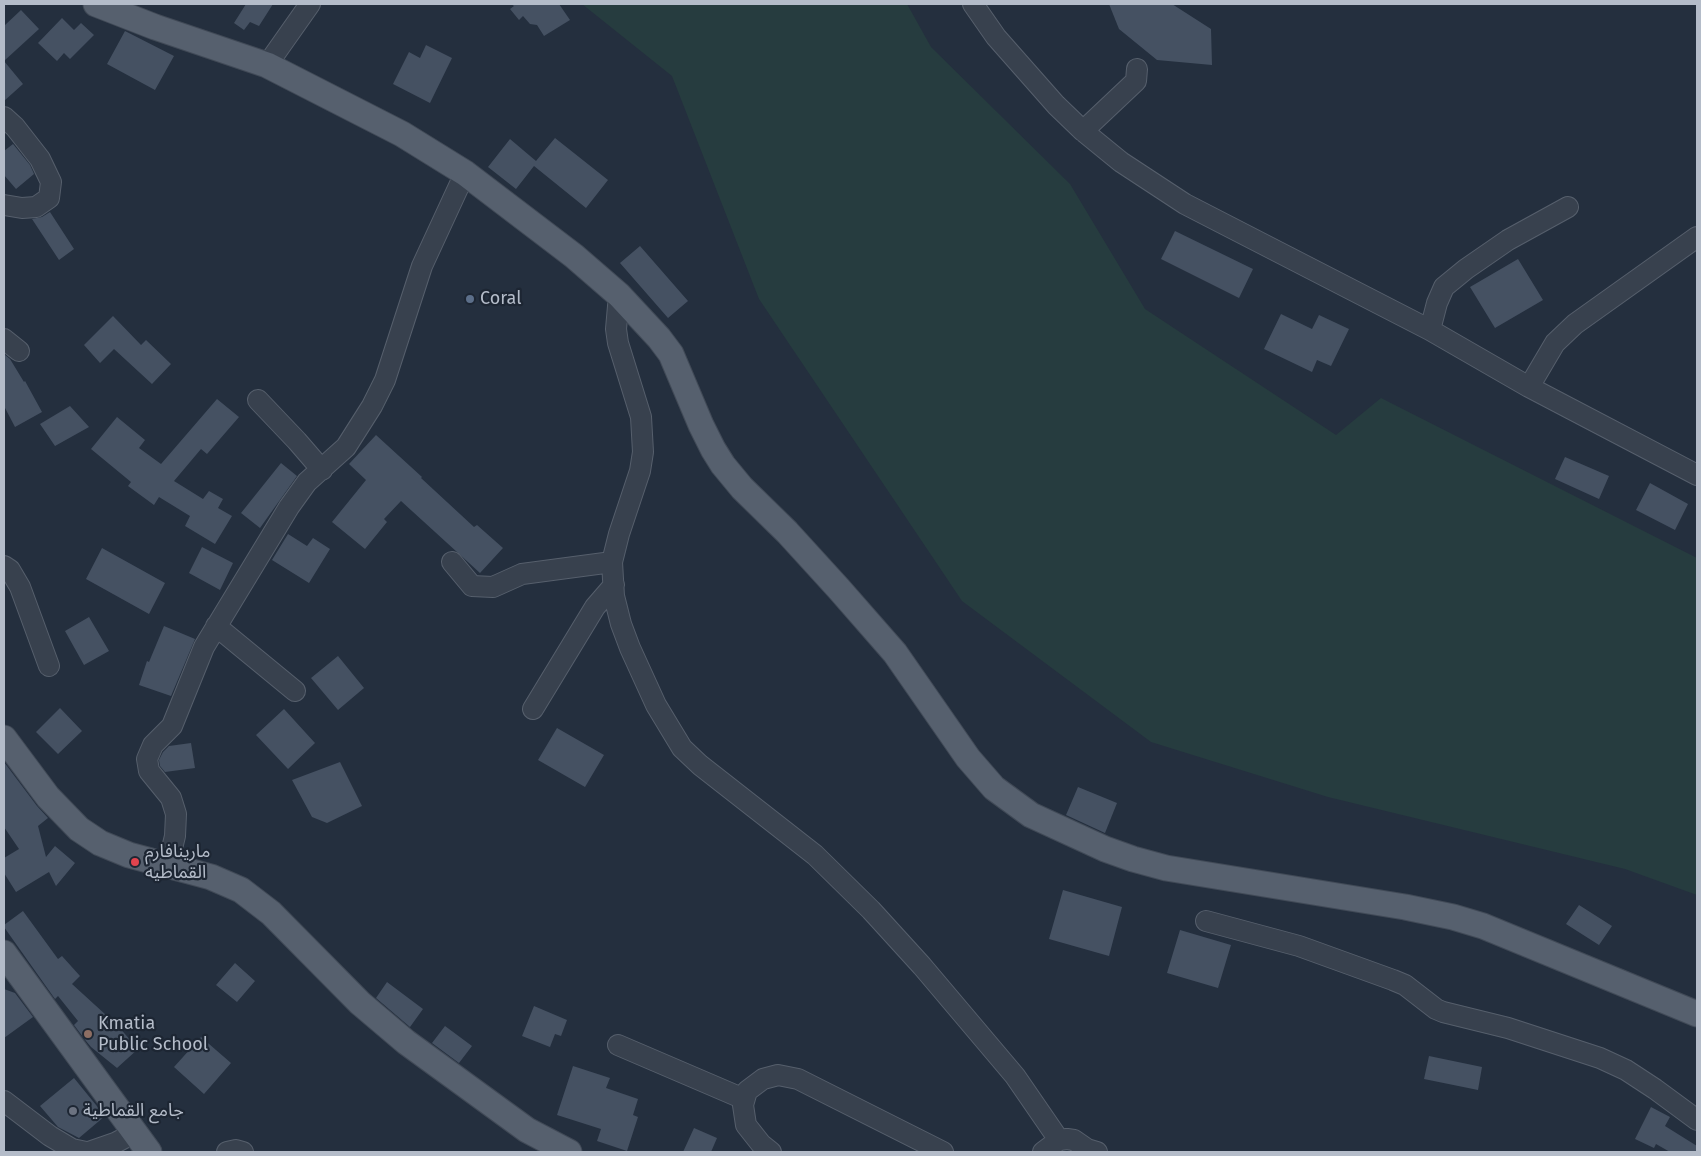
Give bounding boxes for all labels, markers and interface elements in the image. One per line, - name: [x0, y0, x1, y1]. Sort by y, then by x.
- place label: Coral: [480, 288, 521, 310]
- marker: Coral: [464, 293, 476, 305]
- place label: مارينافارم القماطيه: [145, 841, 210, 884]
- marker: مارينافارم القماطيه: [129, 856, 141, 868]
- place label: Kmatia Public School: [98, 1013, 208, 1056]
- marker: Kmatia Public School: [82, 1028, 94, 1040]
- place label: جامع القماطية: [83, 1100, 184, 1122]
- marker: جامع القماطية: [67, 1105, 79, 1117]

